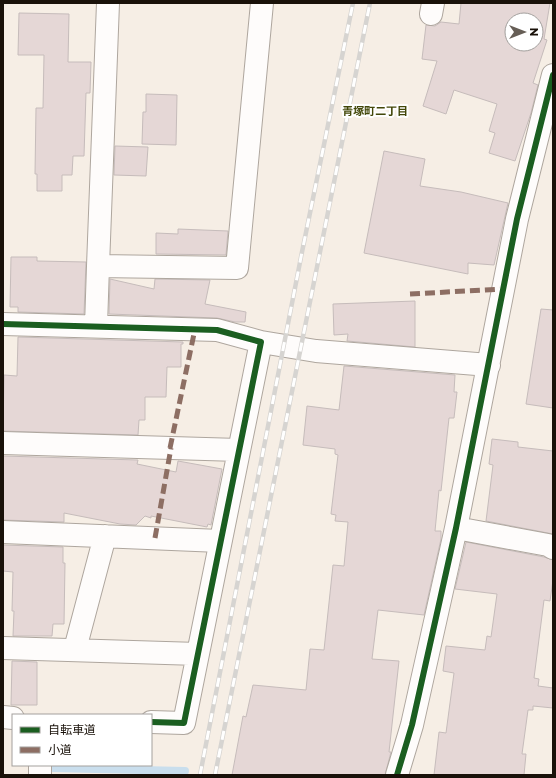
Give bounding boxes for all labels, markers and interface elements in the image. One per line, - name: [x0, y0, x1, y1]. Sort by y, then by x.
- north arrow: [504, 12, 544, 52]
- text: N: [527, 28, 541, 36]
- district label: 青塚町二丁目: [342, 104, 408, 118]
- legend: [12, 714, 152, 766]
- text: 自転車道: [48, 722, 96, 737]
- text: 小道: [48, 742, 72, 757]

